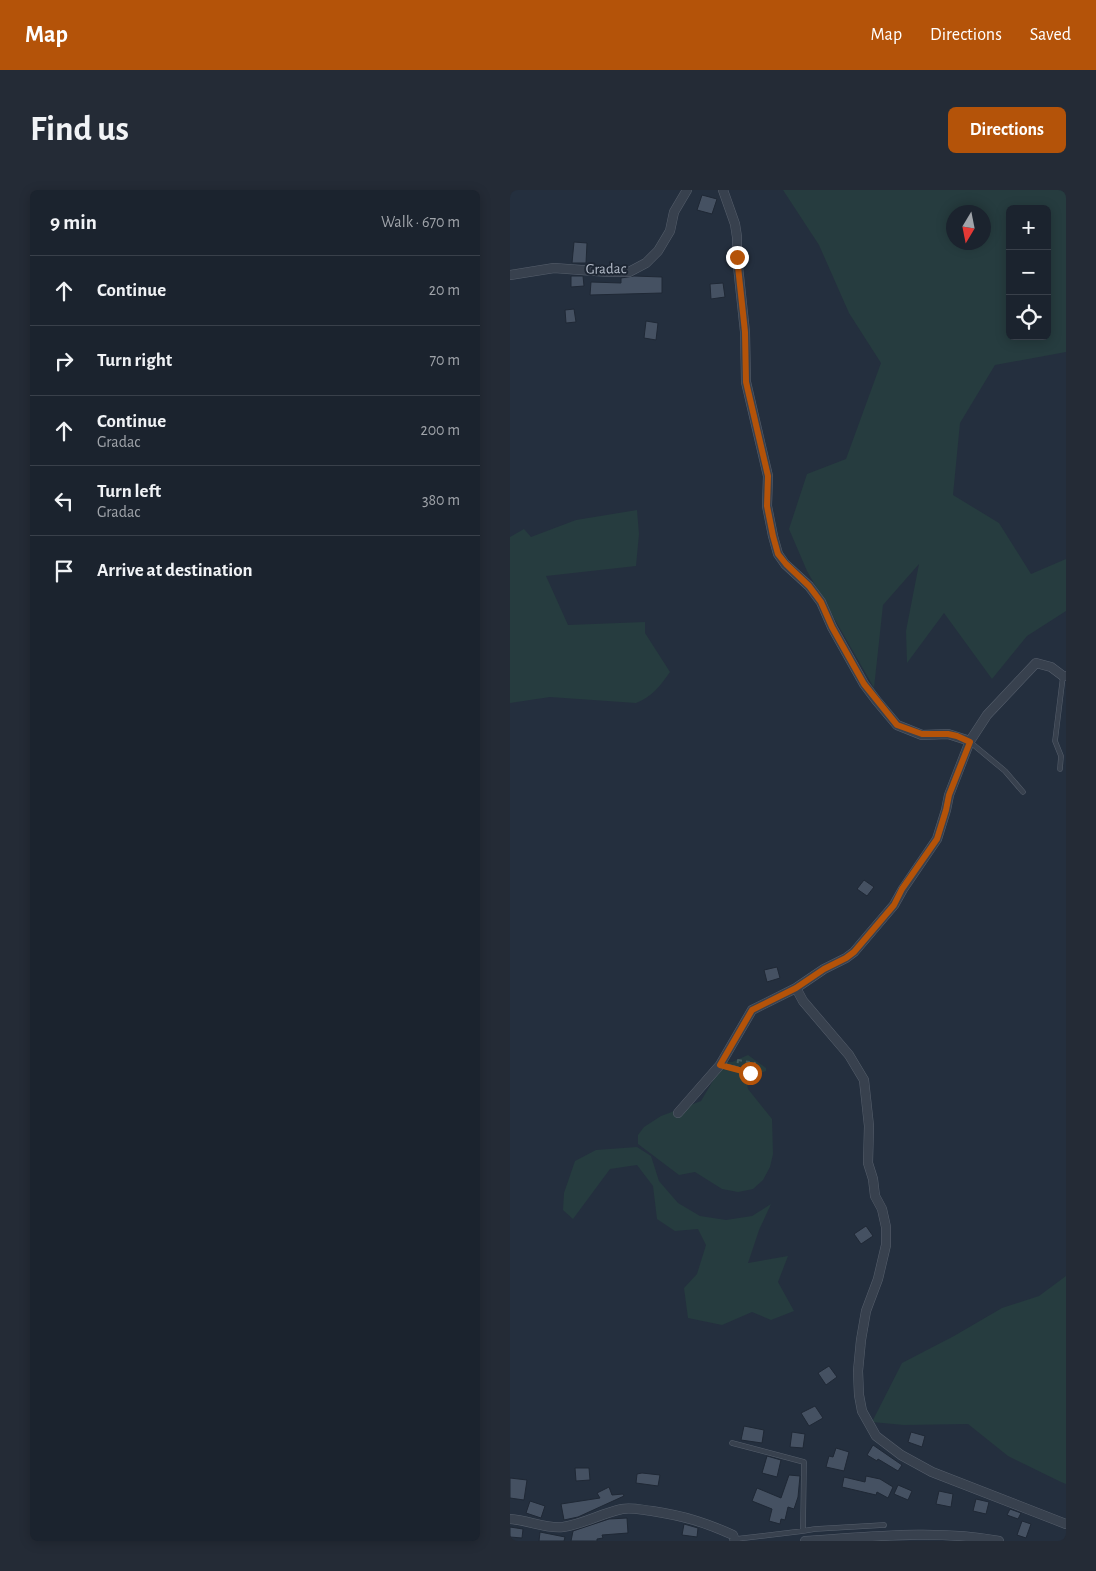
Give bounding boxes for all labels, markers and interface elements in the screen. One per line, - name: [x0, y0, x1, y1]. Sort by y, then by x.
- text: Map: [25, 23, 68, 47]
- text: Map: [871, 26, 902, 44]
- text: Directions: [930, 26, 1002, 44]
- text: Saved: [1030, 26, 1071, 44]
- button: Directions: [948, 107, 1066, 153]
- text: Find us: [30, 112, 129, 147]
- north arrow: [946, 205, 991, 250]
- map controls: [1006, 205, 1051, 340]
- button: +: [1006, 205, 1051, 250]
- text: 9 min: [50, 212, 97, 233]
- text: Walk · 670 m: [381, 214, 460, 230]
- route end: [726, 246, 749, 269]
- button: −: [1006, 250, 1051, 295]
- street label: Gradac: [585, 261, 627, 277]
- icon: ahead: [50, 277, 78, 305]
- text: Continue: [97, 281, 166, 300]
- text: 20 m: [429, 282, 460, 298]
- button: locate: [1006, 295, 1051, 340]
- icon: right: [50, 347, 78, 375]
- text: Turn right: [97, 351, 172, 370]
- text: 70 m: [429, 352, 460, 368]
- text: Continue: [97, 412, 166, 431]
- icon: ahead: [50, 417, 78, 445]
- text: 200 m: [420, 422, 460, 438]
- text: Gradac: [97, 434, 141, 450]
- text: Turn left: [97, 482, 161, 501]
- icon: left: [50, 487, 78, 515]
- text: 380 m: [422, 492, 460, 508]
- text: Gradac: [97, 504, 141, 520]
- icon: arrive: [50, 557, 78, 585]
- text: Arrive at destination: [97, 561, 253, 580]
- route start: [739, 1062, 762, 1085]

